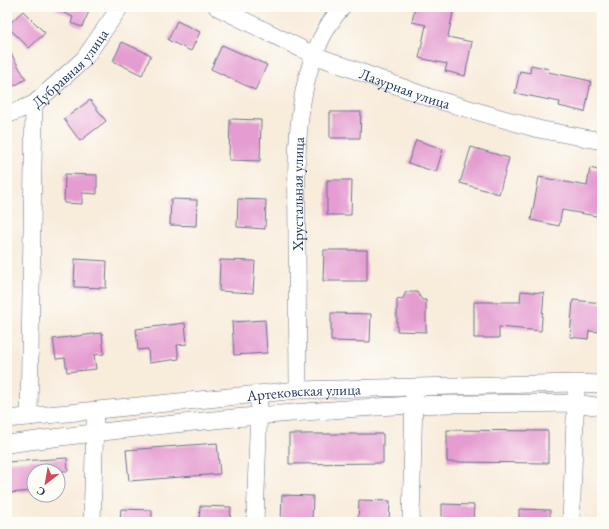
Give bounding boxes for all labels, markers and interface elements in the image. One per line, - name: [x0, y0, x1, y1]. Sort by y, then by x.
- street label: Дубравная улица: [27, 25, 112, 111]
- street label: Лазурная улица: [357, 63, 453, 112]
- street label: Хрустальная улица: [287, 136, 308, 252]
- street label: Артековская улица: [245, 379, 361, 405]
- north arrow: [26, 463, 66, 503]
- text: С: [34, 483, 48, 500]

